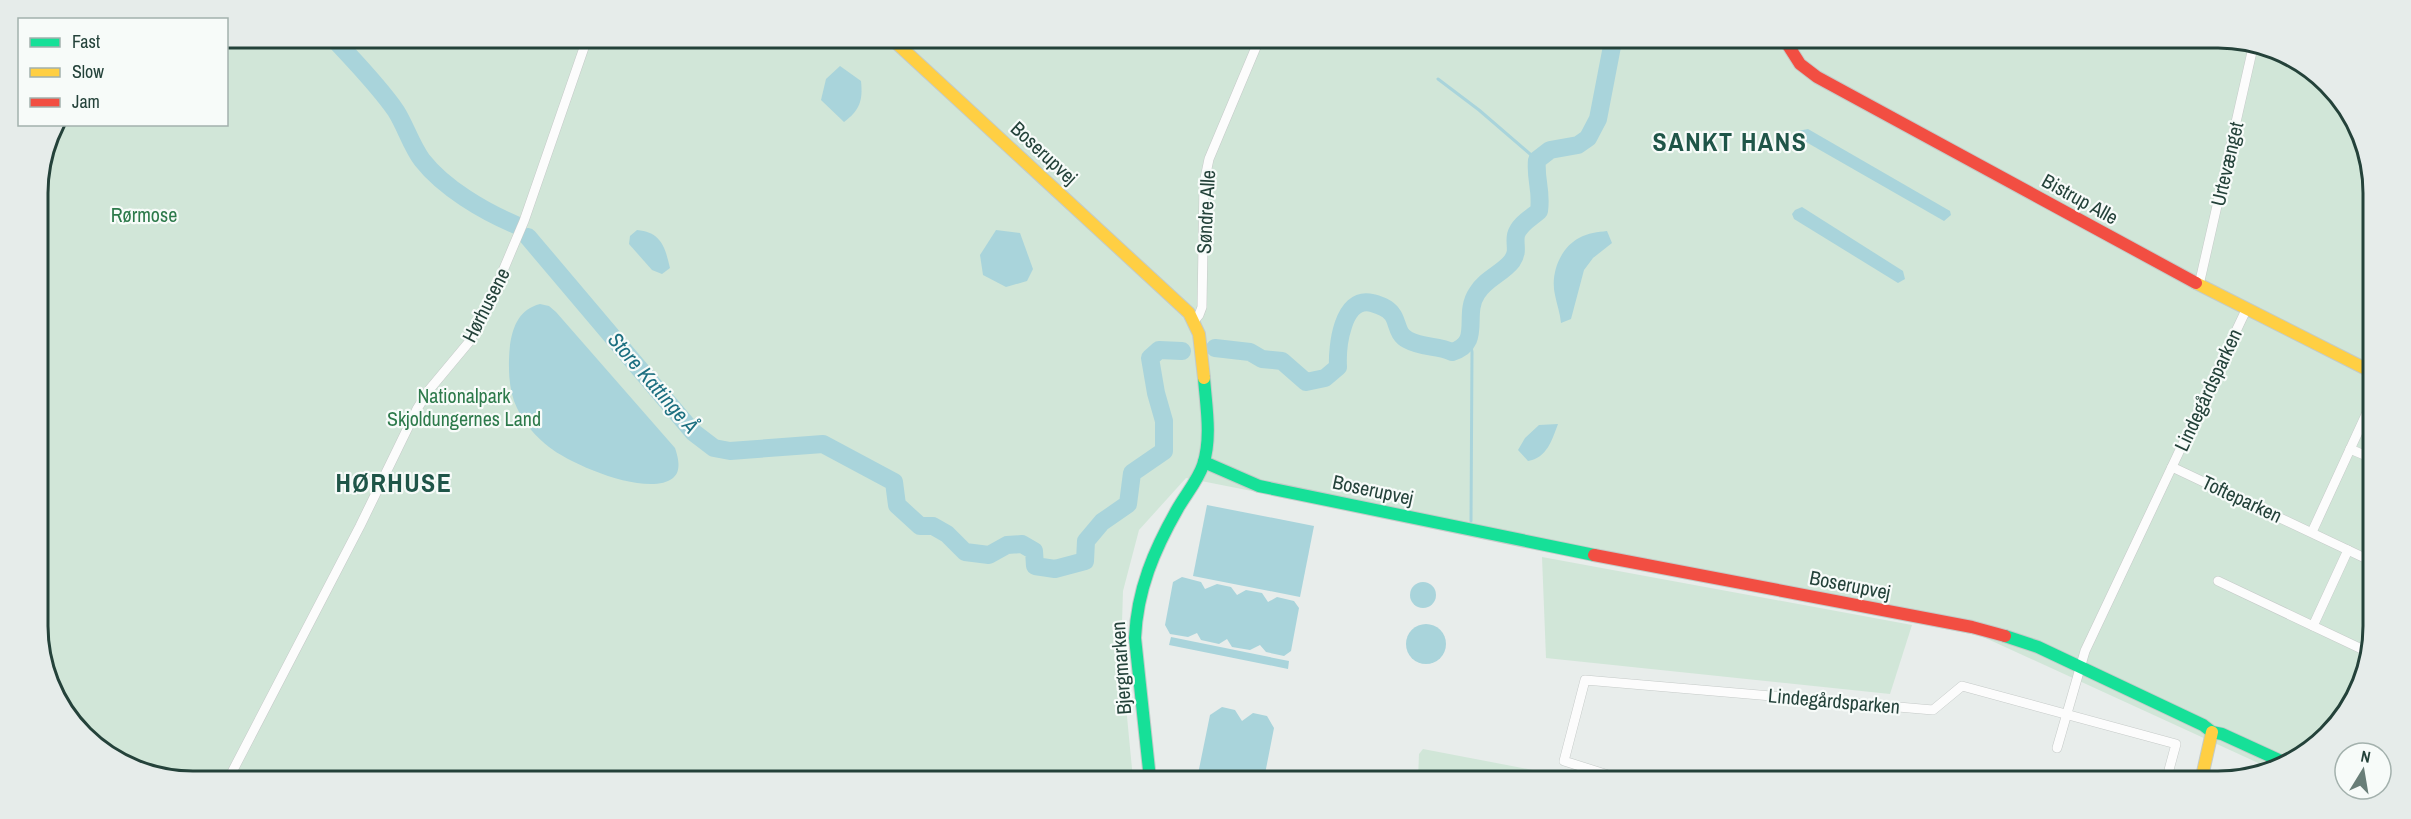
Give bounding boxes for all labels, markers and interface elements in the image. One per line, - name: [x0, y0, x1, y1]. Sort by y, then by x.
- legend: [18, 18, 228, 126]
- text: Fast: [72, 29, 100, 54]
- text: Slow: [72, 59, 104, 84]
- text: Jam: [72, 89, 100, 114]
- street label: Boserupvej: [1005, 115, 1084, 190]
- street label: Urtevænget: [2204, 119, 2249, 209]
- district label: SANKT HANS: [1653, 124, 1807, 159]
- street label: Bistrup Alle: [2037, 167, 2123, 230]
- street label: Søndre Alle: [1190, 169, 1221, 255]
- park label: Rørmose: [111, 201, 177, 228]
- street label: Hørhusene: [455, 263, 516, 347]
- street label: Lindegårdsparken: [2167, 324, 2248, 455]
- water label: Store Kattinge Å: [601, 326, 705, 439]
- park label: Nationalpark Skjoldungernes Land: [387, 382, 541, 432]
- district label: HØRHUSE: [335, 465, 453, 500]
- street label: Boserupvej: [1330, 468, 1416, 511]
- street label: Tofteparken: [2198, 468, 2287, 529]
- street label: Boserupvej: [1807, 563, 1893, 606]
- street label: Bjergmarken: [1104, 621, 1137, 715]
- street label: Lindegårdsparken: [1767, 681, 1901, 720]
- north arrow: [2333, 741, 2393, 801]
- text: N: [2359, 745, 2373, 768]

